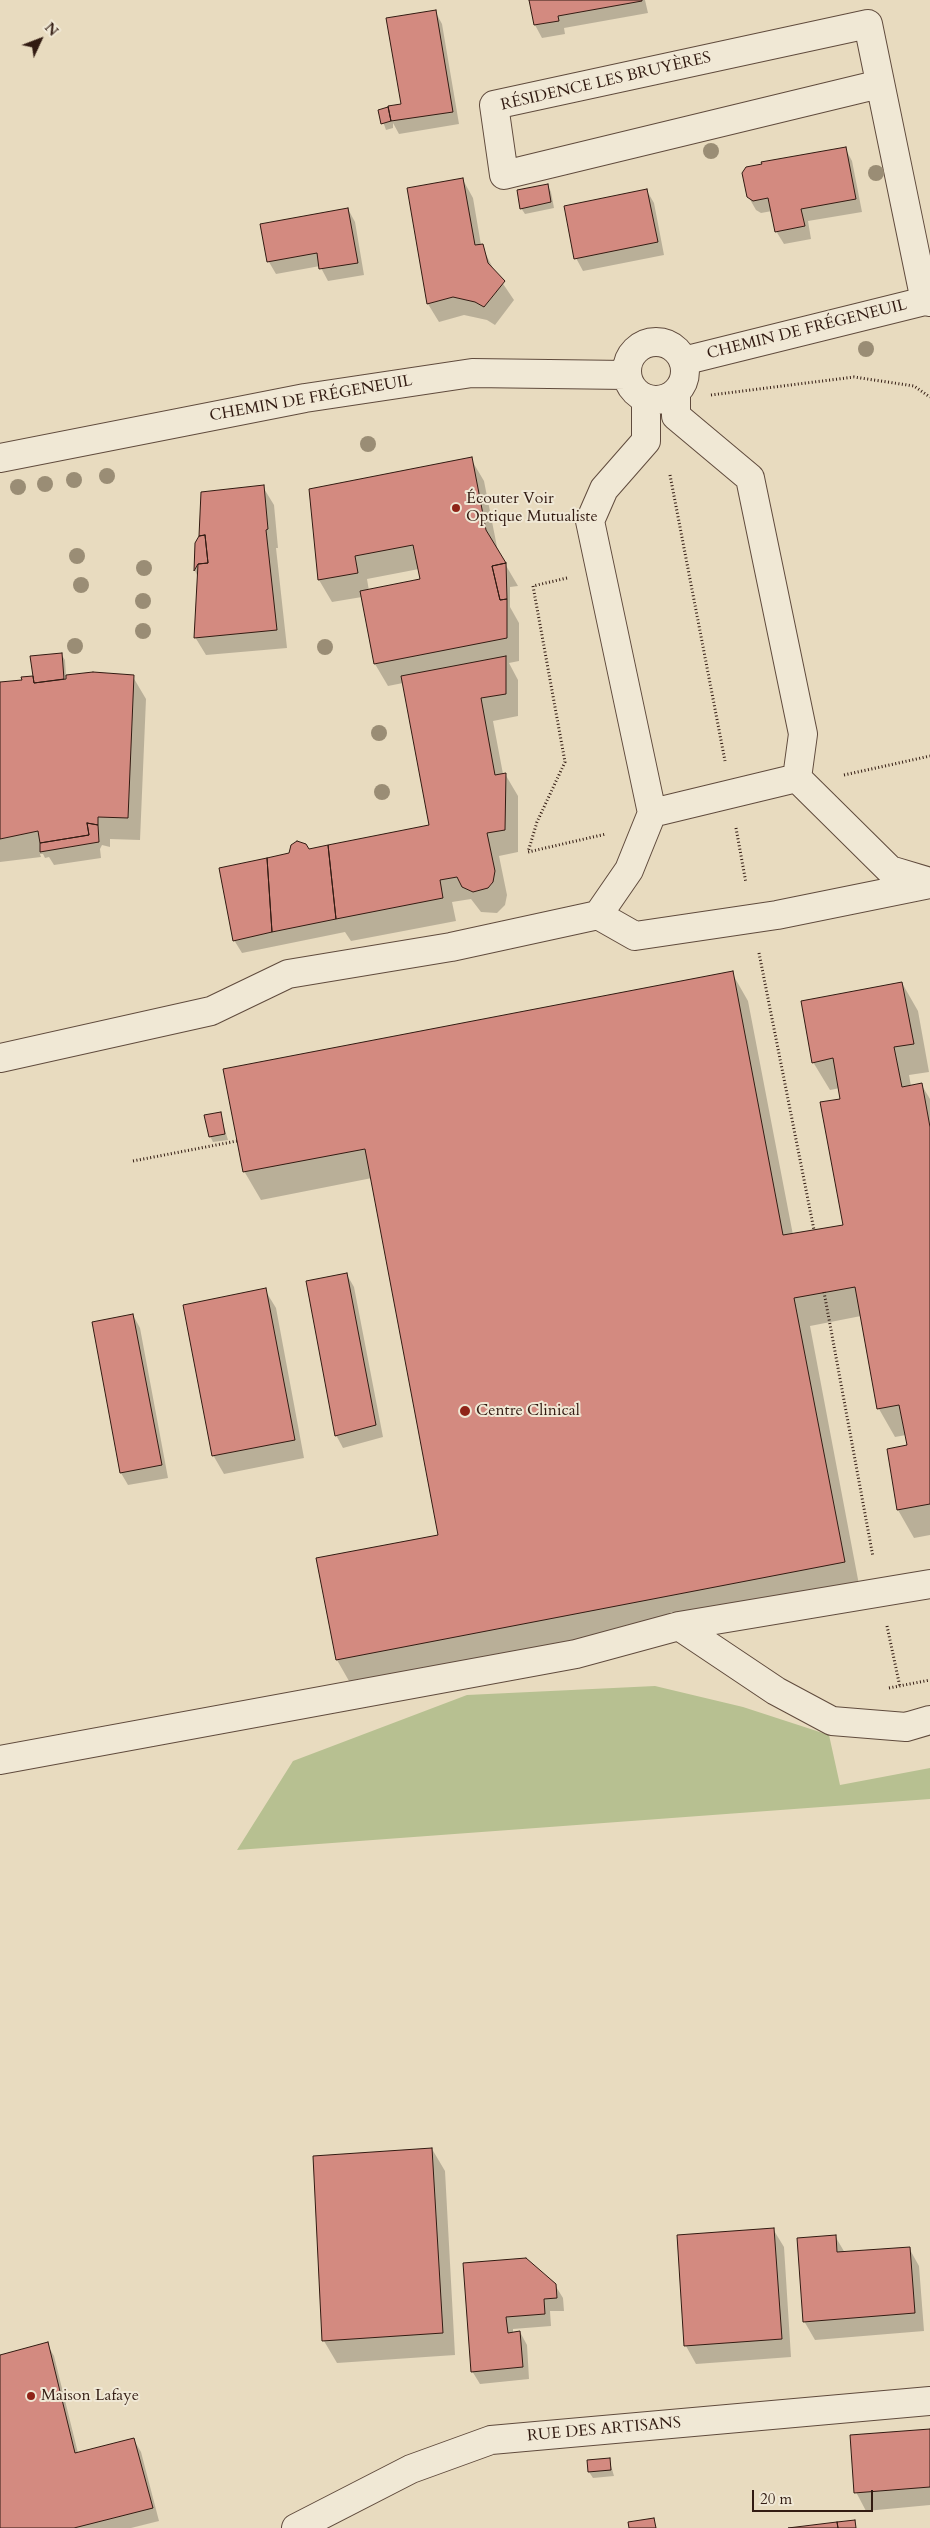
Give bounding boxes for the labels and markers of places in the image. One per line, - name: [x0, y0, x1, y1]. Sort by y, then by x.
- place label: Écouter Voir Optique Mutualiste: [466, 489, 598, 527]
- marker: Écouter Voir Optique Mutualiste: [450, 502, 462, 514]
- place label: Centre Clinical: [476, 1401, 580, 1421]
- marker: Centre Clinical: [458, 1404, 472, 1418]
- place label: Maison Lafaye: [41, 2386, 139, 2406]
- marker: Maison Lafaye: [25, 2390, 37, 2402]

